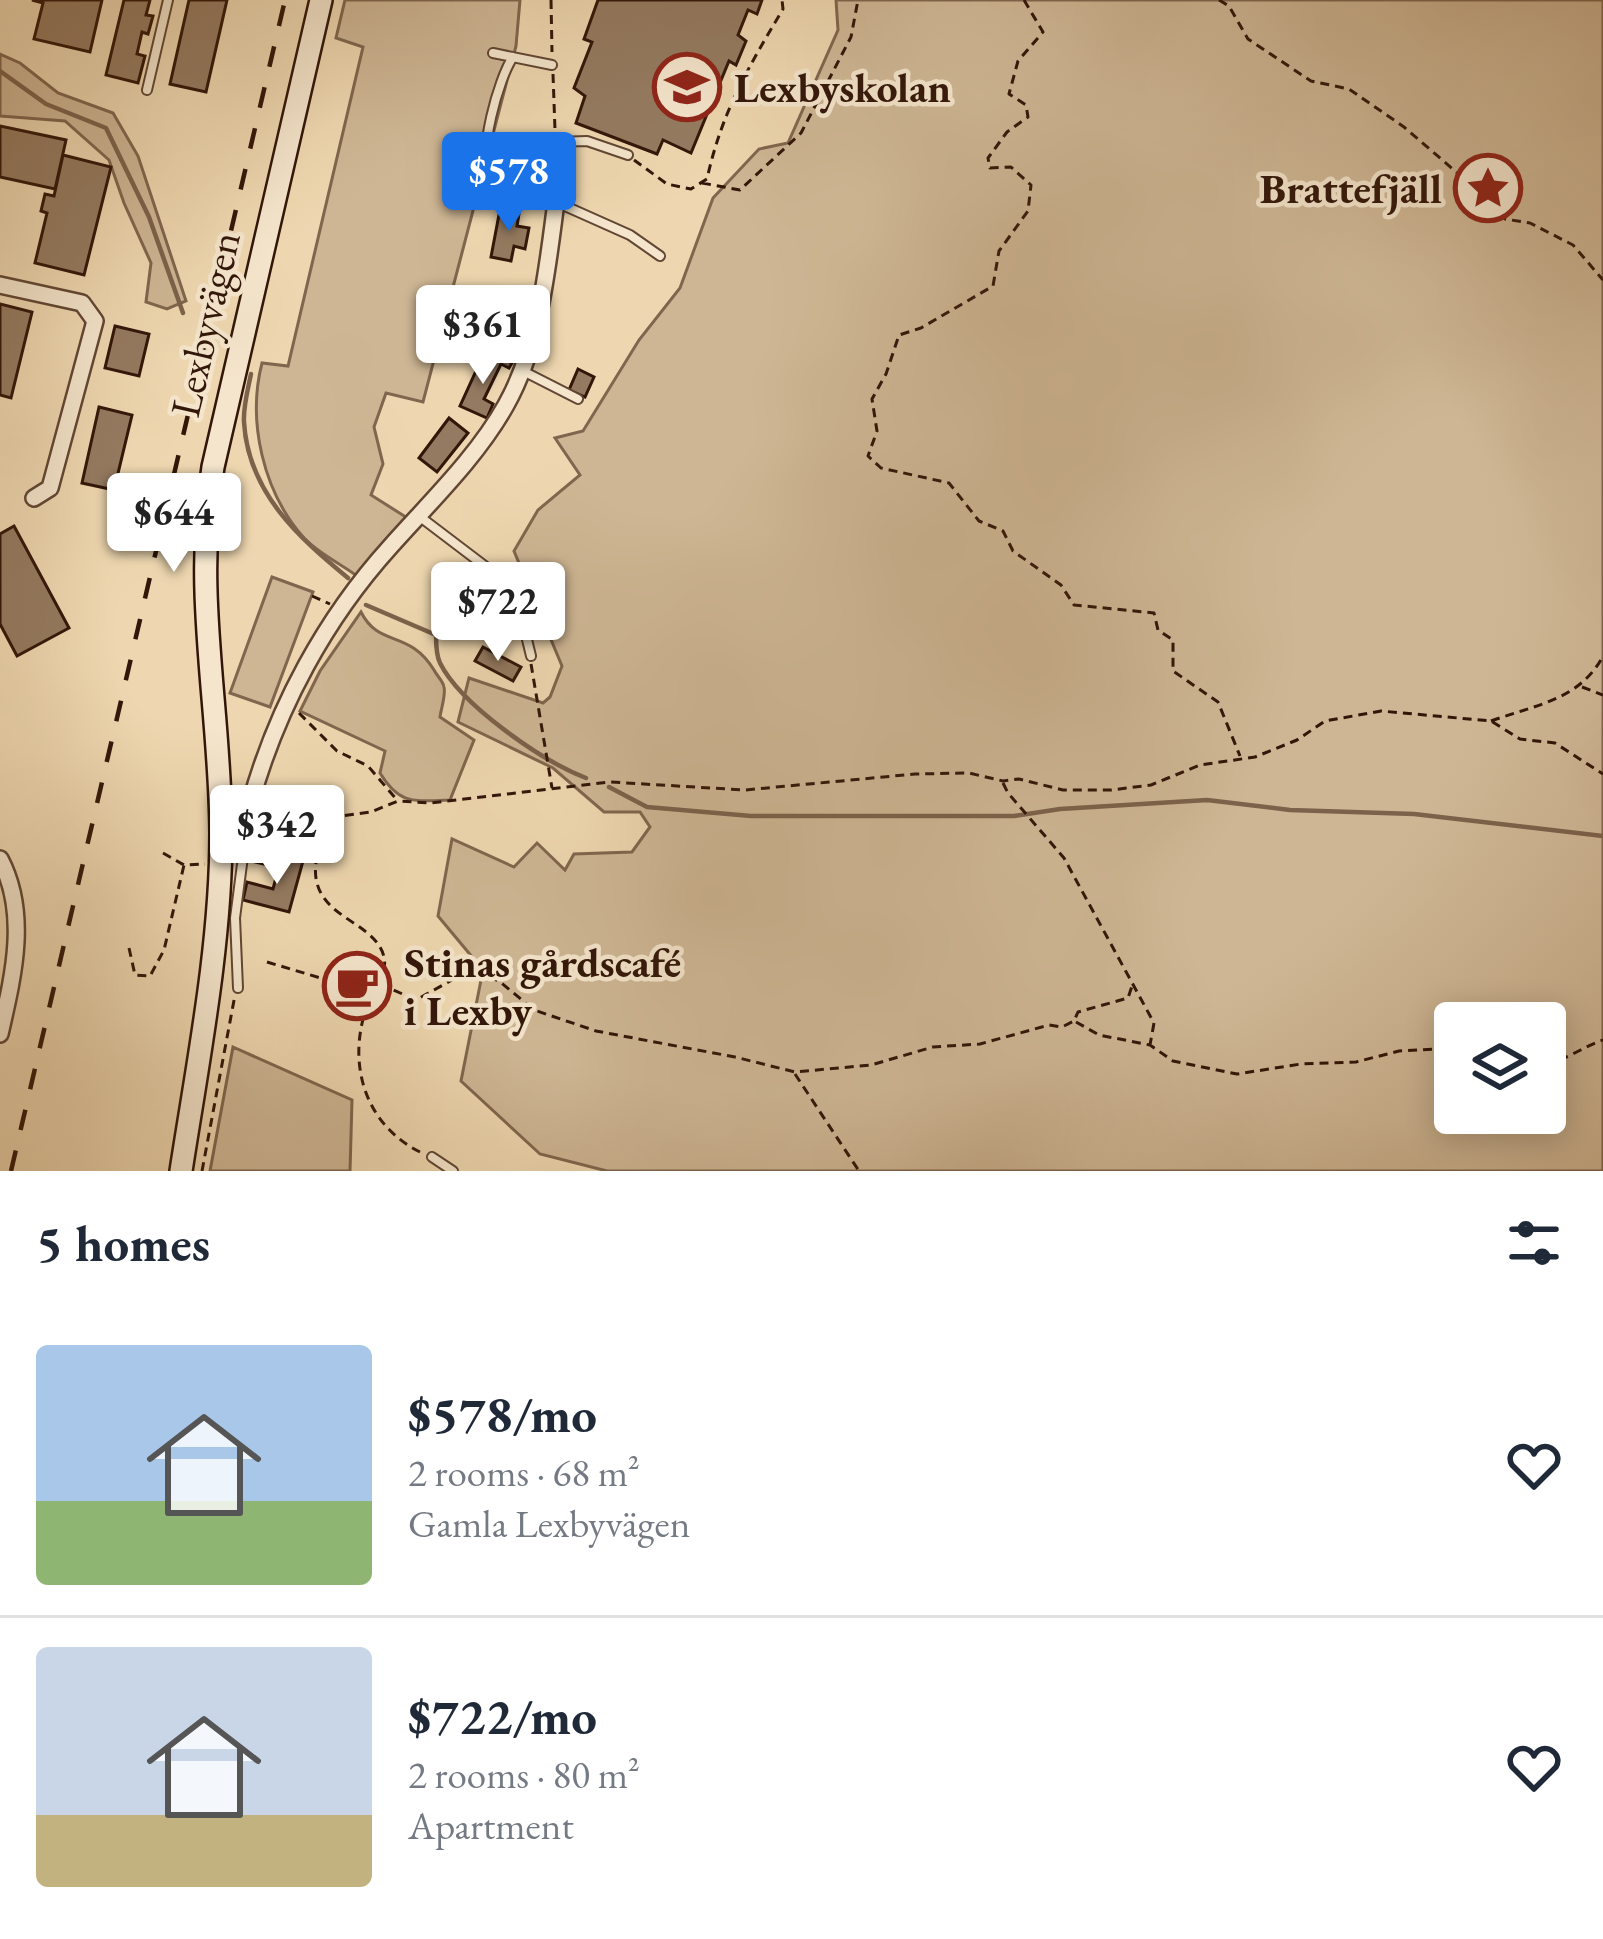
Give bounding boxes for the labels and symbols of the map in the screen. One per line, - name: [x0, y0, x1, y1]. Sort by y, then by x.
- school or university icon: Lexbyskolan: [652, 52, 722, 122]
- place label: Lexbyskolan: [734, 60, 951, 115]
- pin: $578: [438, 132, 580, 234]
- place icon: Brattefjäll: [1453, 153, 1523, 223]
- place label: Brattefjäll: [1260, 161, 1442, 216]
- street label: Lexbyvägen: [157, 226, 253, 422]
- pin: $361: [412, 285, 554, 387]
- pin: $644: [103, 473, 245, 575]
- pin: $722: [427, 562, 569, 664]
- pin: $342: [206, 785, 348, 887]
- place label: Stinas gårdscafé i Lexby: [404, 935, 681, 1038]
- cafe icon: Stinas gårdscafé i Lexby: [322, 951, 392, 1021]

